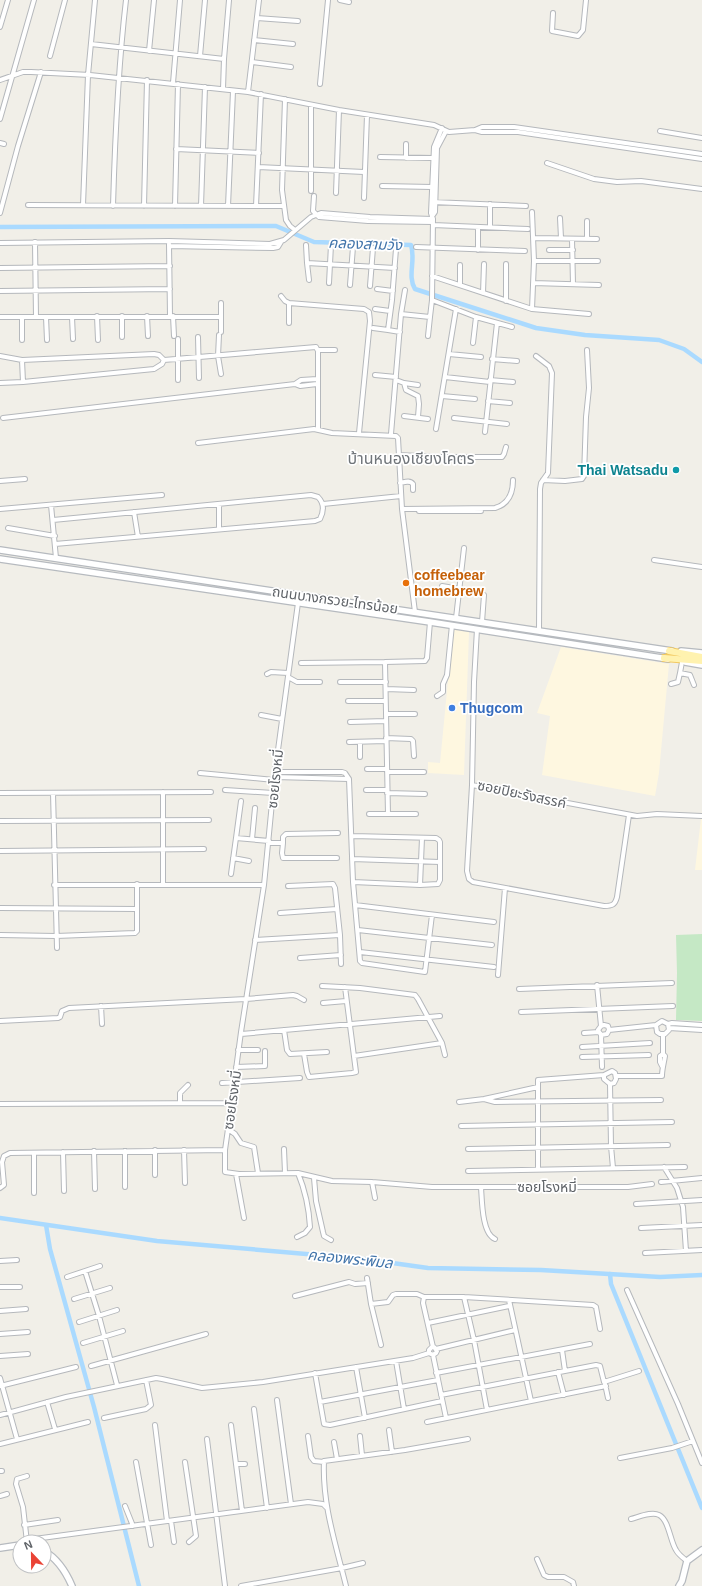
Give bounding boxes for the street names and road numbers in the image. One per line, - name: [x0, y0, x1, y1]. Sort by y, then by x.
- street label: ถนนบางกรวย-ไทรน้อย: [271, 583, 399, 617]
- street label: ซอยโรงหมี่: [262, 748, 286, 809]
- street label: ซอยปิยะรังสรรค์: [476, 777, 568, 811]
- street label: ซอยโรงหมี่: [218, 1069, 244, 1131]
- street label: ซอยโรงหมี่: [517, 1177, 577, 1195]

